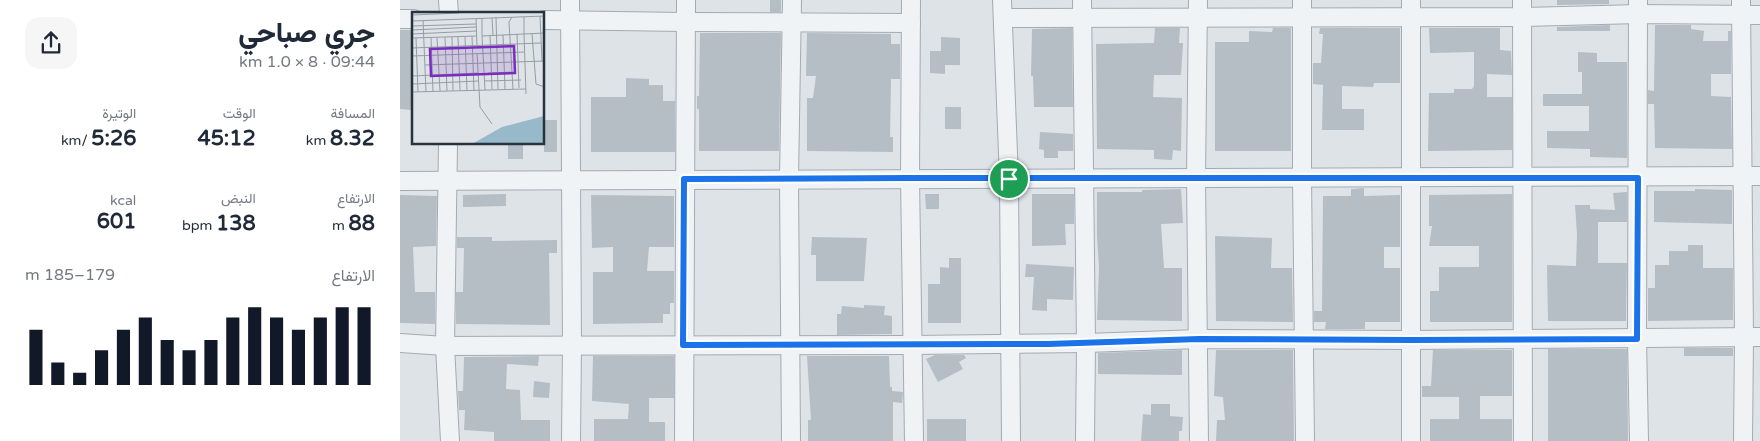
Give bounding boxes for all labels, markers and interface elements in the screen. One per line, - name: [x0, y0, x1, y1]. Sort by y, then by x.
- inset map: [412, 12, 545, 145]
- text: جري صباحي: [238, 16, 375, 50]
- button: share: [25, 17, 77, 69]
- text: 09:44 · 8 × 1.0 km: [239, 52, 375, 72]
- text: الوتيرة: [102, 105, 136, 122]
- text: الوقت: [223, 105, 256, 122]
- text: المسافة: [331, 105, 375, 122]
- text: 5:26: [91, 126, 136, 151]
- text: 45:12: [197, 126, 256, 151]
- text: 8.32: [330, 126, 375, 151]
- text: /km: [61, 132, 91, 149]
- text: km: [306, 132, 330, 149]
- pin: [988, 158, 1030, 200]
- icon: arrive: [995, 165, 1023, 193]
- text: النبض: [221, 190, 256, 207]
- text: الارتفاع: [337, 190, 375, 207]
- text: kcal: [110, 192, 136, 209]
- text: 601: [97, 209, 136, 234]
- text: 138: [216, 211, 256, 236]
- text: 88: [349, 211, 375, 236]
- text: bpm: [182, 217, 216, 234]
- text: m: [332, 217, 349, 234]
- text: 179–185 m: [25, 265, 115, 285]
- text: الارتفاع: [332, 266, 375, 286]

